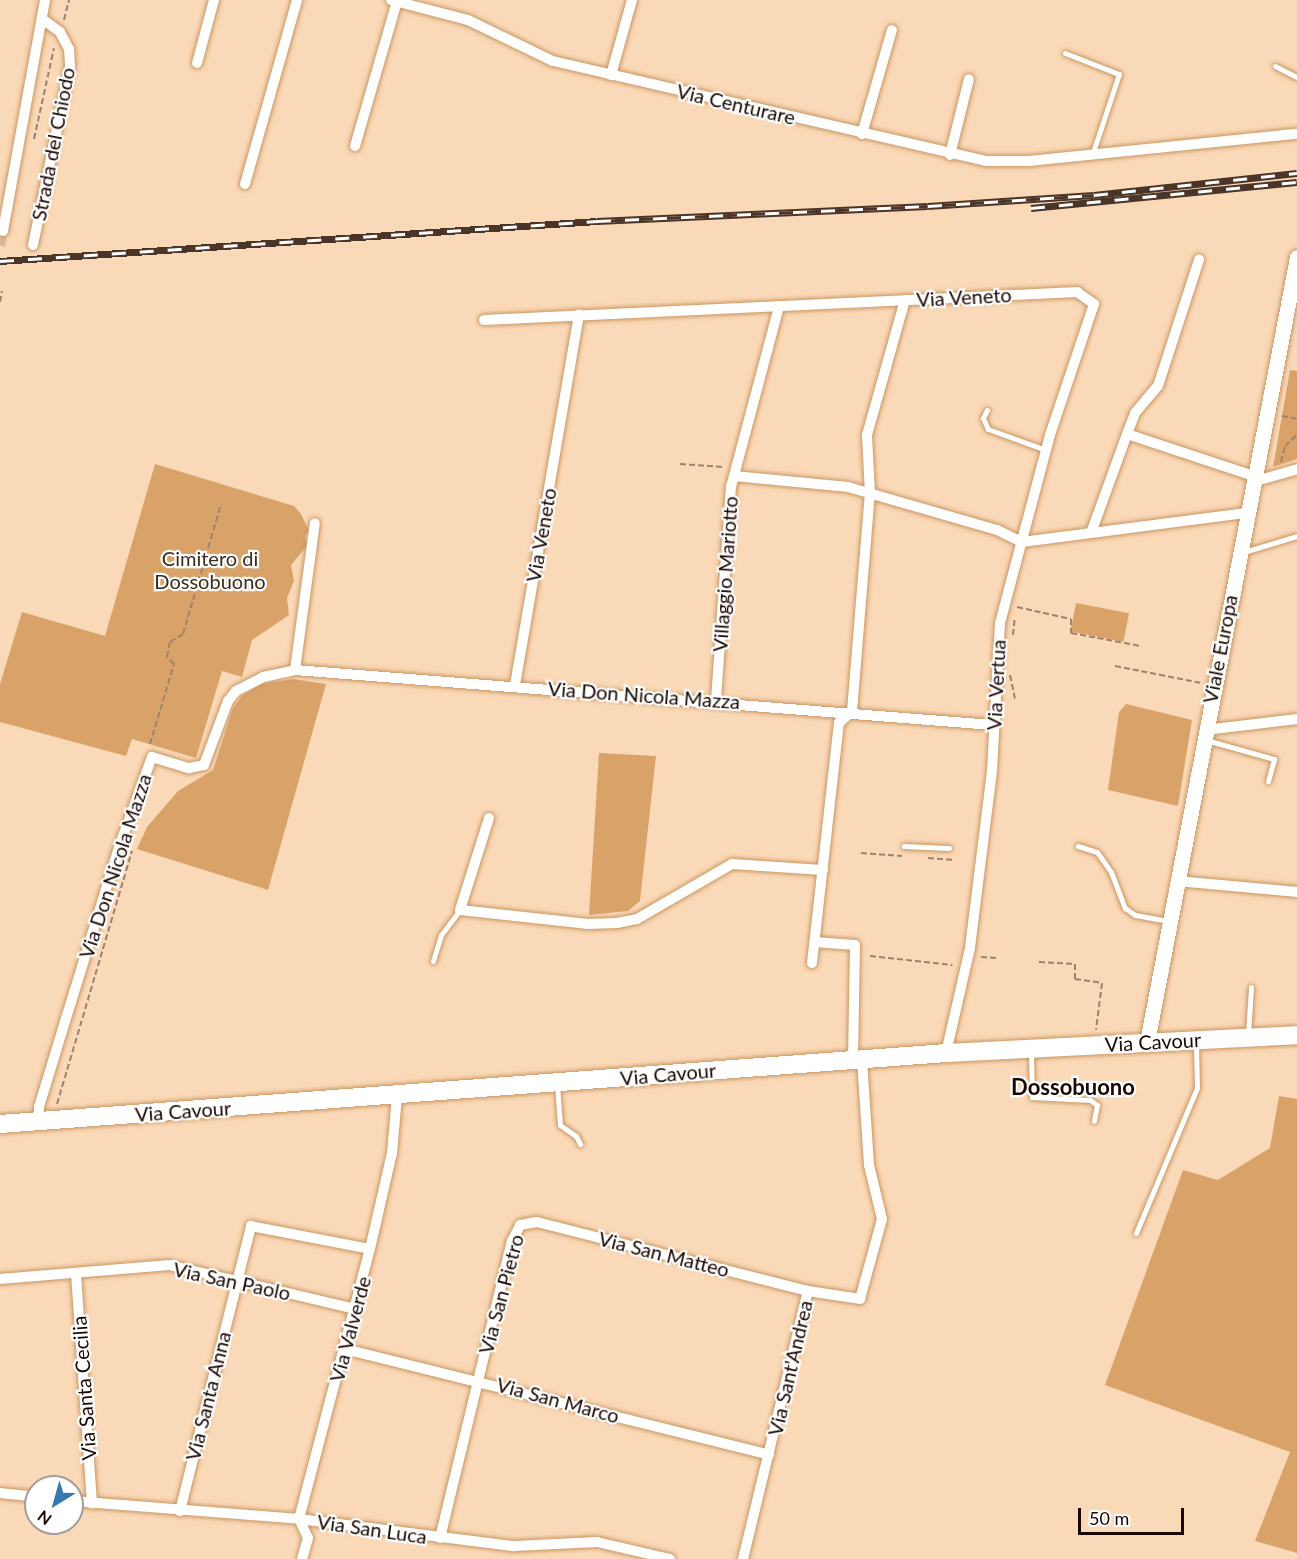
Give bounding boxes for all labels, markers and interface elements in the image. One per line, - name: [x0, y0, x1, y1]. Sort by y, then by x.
- street label: Strada del Chiodo: [26, 65, 80, 223]
- street label: Via Centurare: [674, 79, 798, 129]
- street label: Via Veneto: [915, 283, 1013, 311]
- street label: Via Veneto: [521, 486, 561, 584]
- street label: Villaggio Mariotto: [708, 495, 742, 653]
- park label: Cimitero di Dossobuono: [154, 546, 266, 593]
- street label: Viale Europa: [1198, 593, 1242, 705]
- street label: Via Vertua: [982, 639, 1010, 731]
- street label: Via Don Nicola Mazza: [547, 676, 741, 714]
- street label: Via Don Nicola Mazza: [74, 771, 156, 961]
- street label: Via Cavour: [1104, 1027, 1202, 1057]
- street label: Via Cavour: [619, 1058, 717, 1090]
- district label: Dossobuono: [1011, 1074, 1135, 1100]
- street label: Via Cavour: [134, 1096, 232, 1126]
- street label: Via San Matteo: [596, 1226, 732, 1282]
- street label: Via San Pietro: [473, 1232, 529, 1356]
- street label: Via San Paolo: [171, 1257, 293, 1305]
- street label: Via Valverde: [324, 1273, 376, 1385]
- street label: Via Sant'Andrea: [763, 1298, 817, 1438]
- street label: Via Santa Cecilia: [67, 1315, 101, 1461]
- street label: Via Santa Anna: [180, 1329, 236, 1463]
- street label: Via San Marco: [494, 1372, 622, 1428]
- north arrow: [24, 1475, 84, 1535]
- scale bar: [1081, 1496, 1188, 1534]
- text: N: [33, 1507, 55, 1529]
- text: 50 m: [1089, 1507, 1129, 1529]
- street label: Via San Luca: [316, 1509, 428, 1549]

